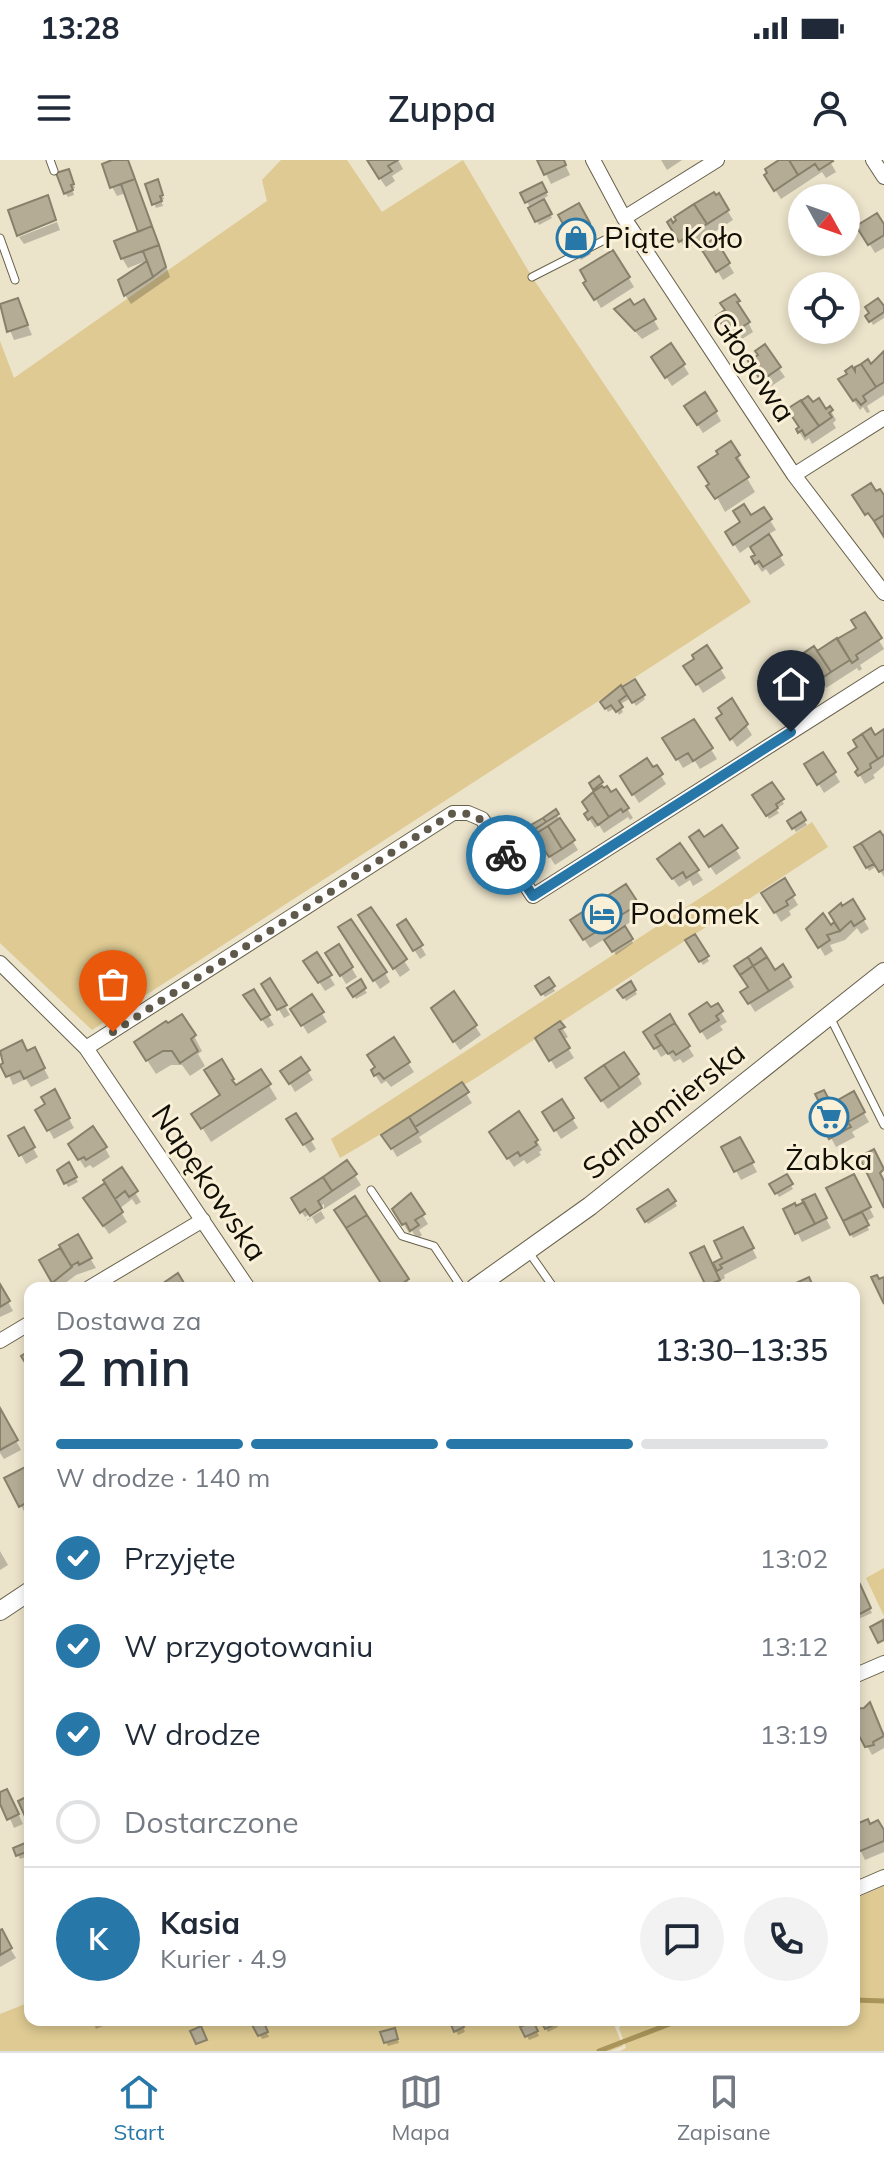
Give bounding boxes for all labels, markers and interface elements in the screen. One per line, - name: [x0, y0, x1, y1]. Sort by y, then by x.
- text: 13:28: [40, 9, 119, 47]
- icon: menu: [32, 86, 76, 130]
- text: Zuppa: [388, 86, 496, 131]
- icon: person: [808, 86, 852, 130]
- north arrow: [788, 184, 860, 256]
- map controls: [788, 184, 860, 344]
- shop icon: Piąte Koło: [555, 217, 597, 259]
- place label: Piąte Koło: [604, 218, 743, 256]
- button: locate: [788, 272, 860, 344]
- street label: Głogowa: [703, 304, 805, 429]
- pin: [757, 650, 825, 732]
- icon: home: [769, 662, 813, 706]
- courier: [466, 815, 546, 895]
- icon: bike: [484, 833, 528, 877]
- hotel icon: Podomek: [581, 893, 623, 935]
- place label: Podomek: [630, 894, 760, 932]
- pin: [79, 950, 147, 1032]
- icon: bag: [91, 962, 135, 1006]
- street label: Sandomierska: [574, 1033, 752, 1187]
- supermarket icon: Żabka: [808, 1096, 850, 1138]
- street label: Napękowska: [144, 1097, 276, 1268]
- place label: Żabka: [786, 1140, 872, 1178]
- text: Dostawa za: [56, 1304, 201, 1337]
- text: 13:30–13:35: [655, 1331, 828, 1369]
- text: 2 min: [56, 1334, 191, 1399]
- text: W drodze · 140 m: [56, 1461, 270, 1494]
- icon: check: [56, 1536, 100, 1580]
- text: Przyjęte: [124, 1539, 236, 1577]
- text: 13:02: [760, 1542, 828, 1575]
- icon: check: [56, 1624, 100, 1668]
- text: W przygotowaniu: [124, 1627, 373, 1665]
- text: 13:12: [760, 1630, 828, 1663]
- icon: check: [56, 1712, 100, 1756]
- text: W drodze: [124, 1715, 261, 1753]
- text: 13:19: [760, 1718, 828, 1751]
- text: Dostarczone: [124, 1803, 299, 1841]
- button: chat: [640, 1897, 724, 1981]
- button: phone: [744, 1897, 828, 1981]
- text: Kasia: [160, 1904, 240, 1942]
- text: K: [88, 1920, 108, 1958]
- text: Kurier · 4.9: [160, 1942, 287, 1975]
- tab: Start: [114, 2070, 164, 2146]
- tab: Mapa: [391, 2070, 450, 2146]
- tab: Zapisane: [677, 2070, 770, 2146]

